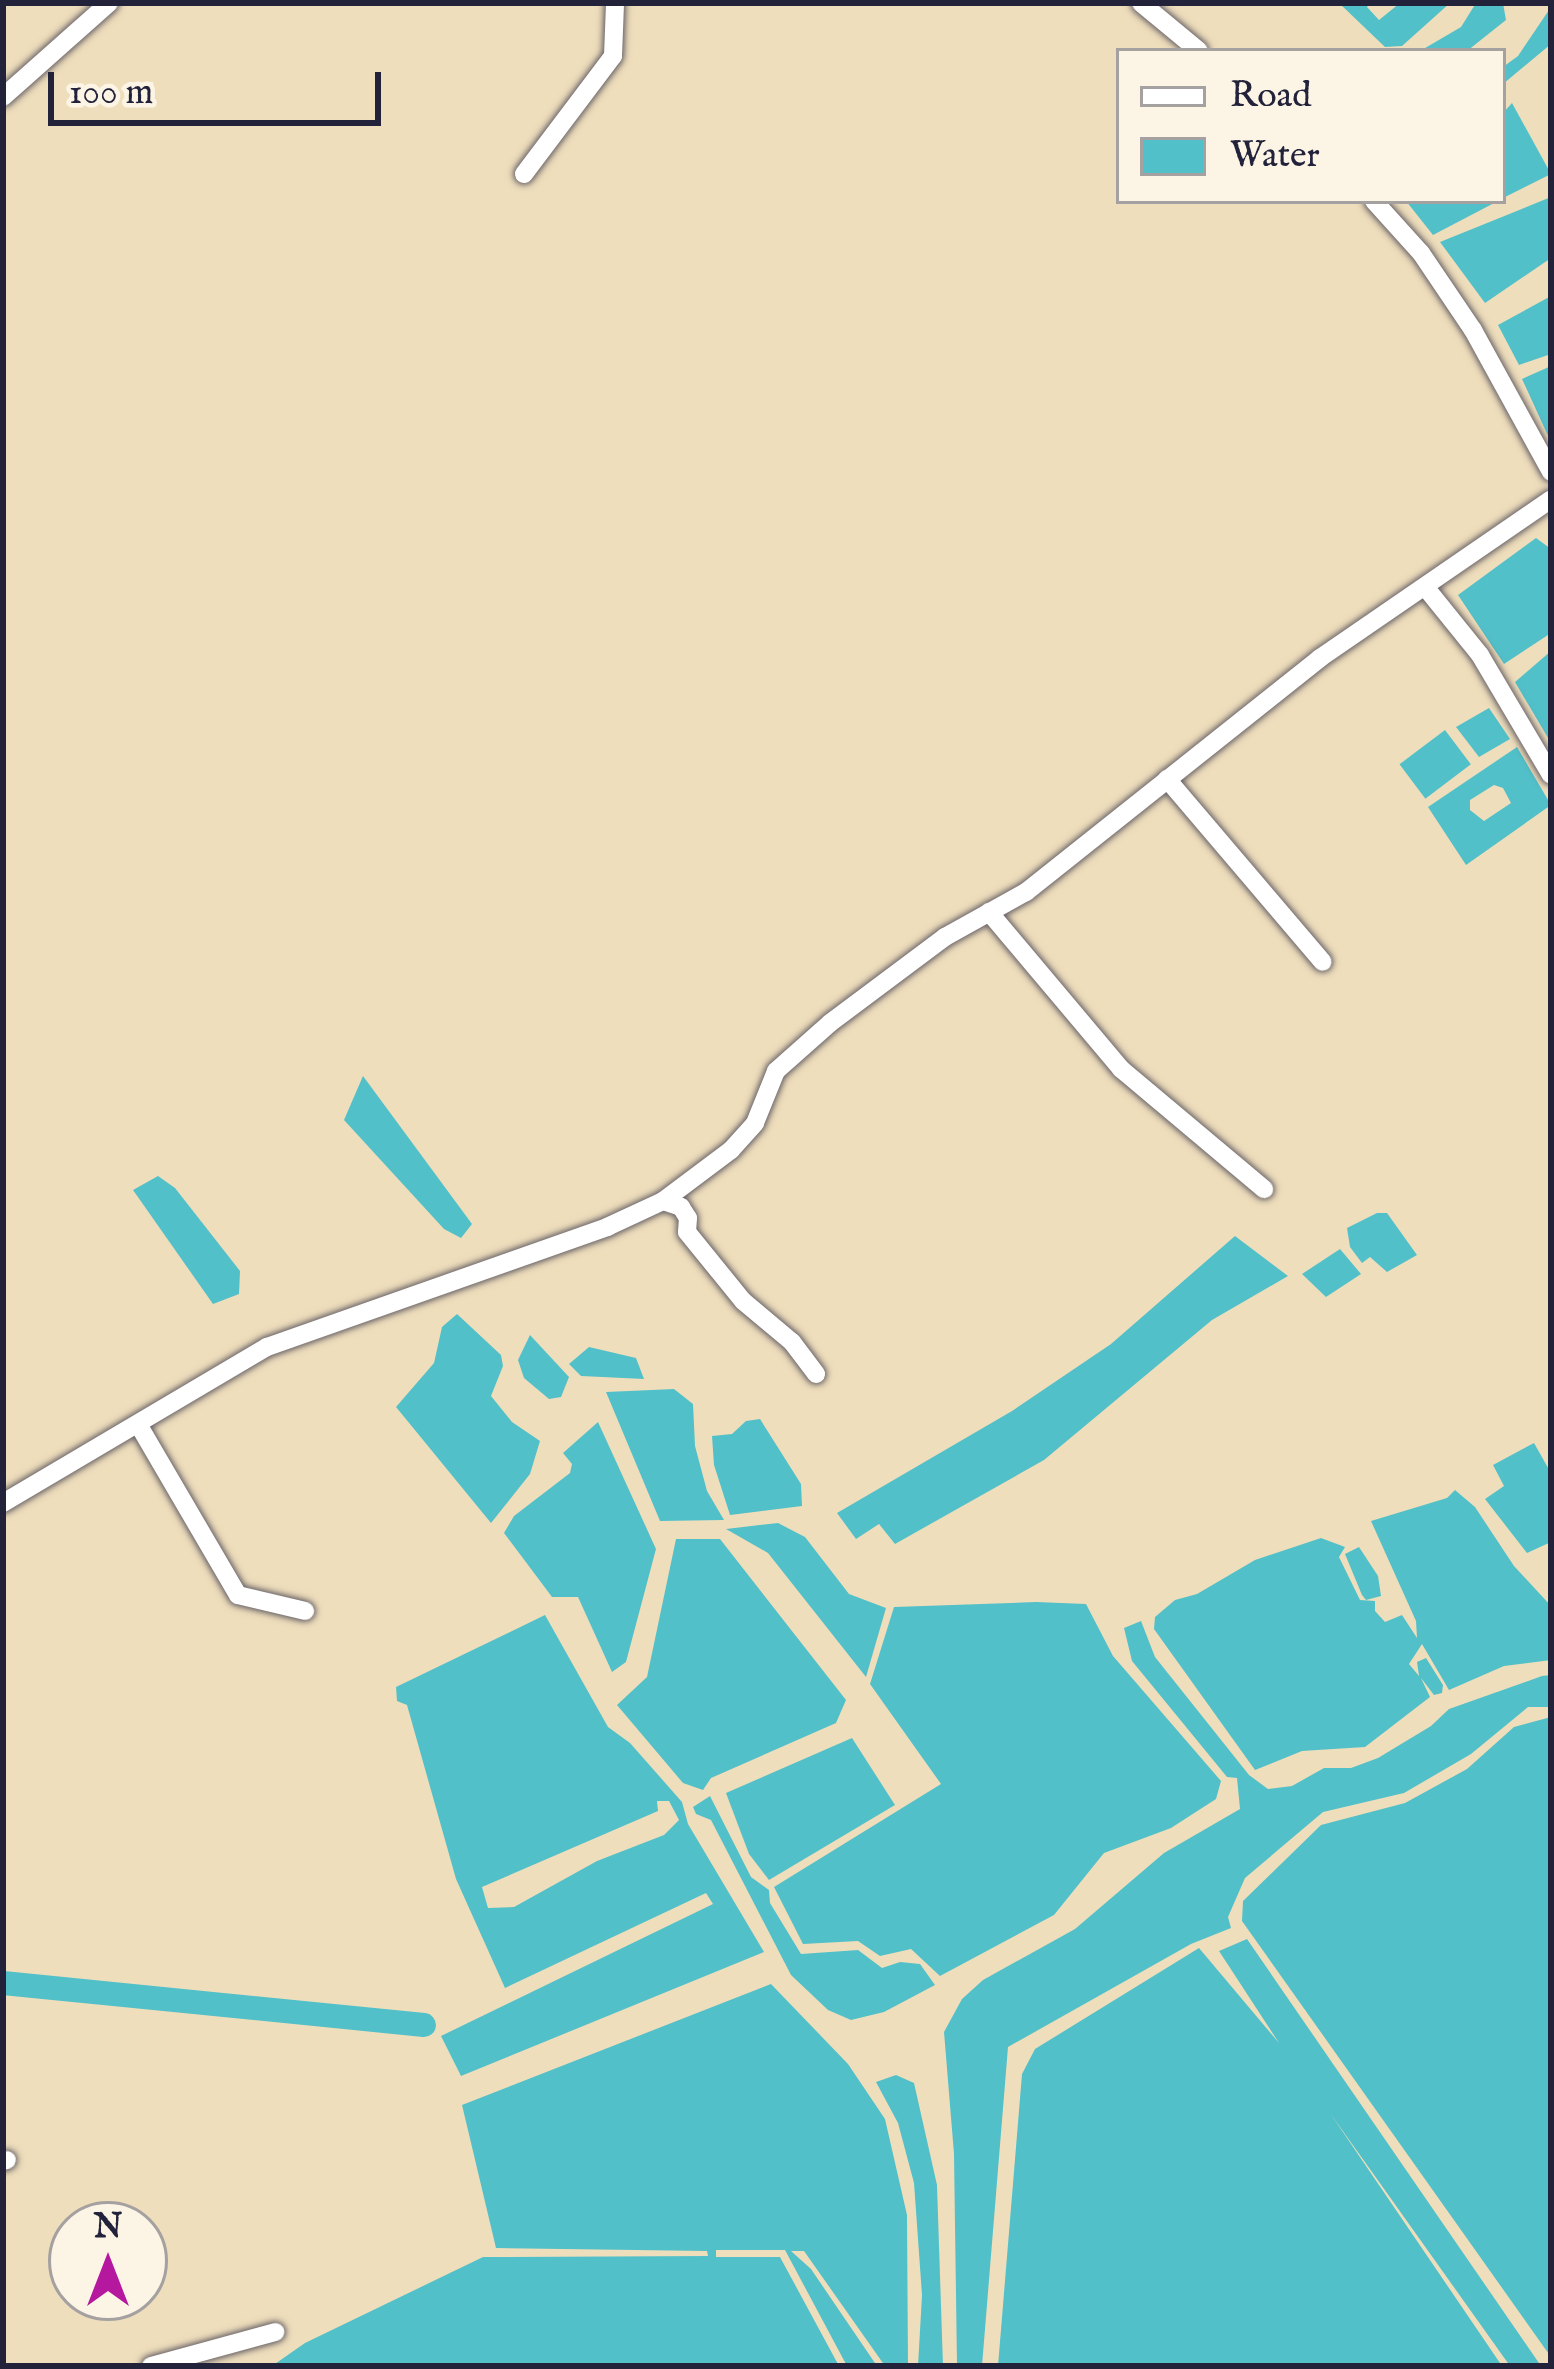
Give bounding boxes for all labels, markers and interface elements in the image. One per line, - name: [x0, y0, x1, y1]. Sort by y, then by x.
- scale bar: [54, 48, 387, 122]
- legend: [1116, 48, 1506, 204]
- text: 100 m: [69, 70, 153, 116]
- text: Road: [1230, 73, 1311, 119]
- text: Water: [1230, 133, 1320, 179]
- north arrow: [48, 2201, 168, 2321]
- text: N: [94, 2207, 122, 2249]

